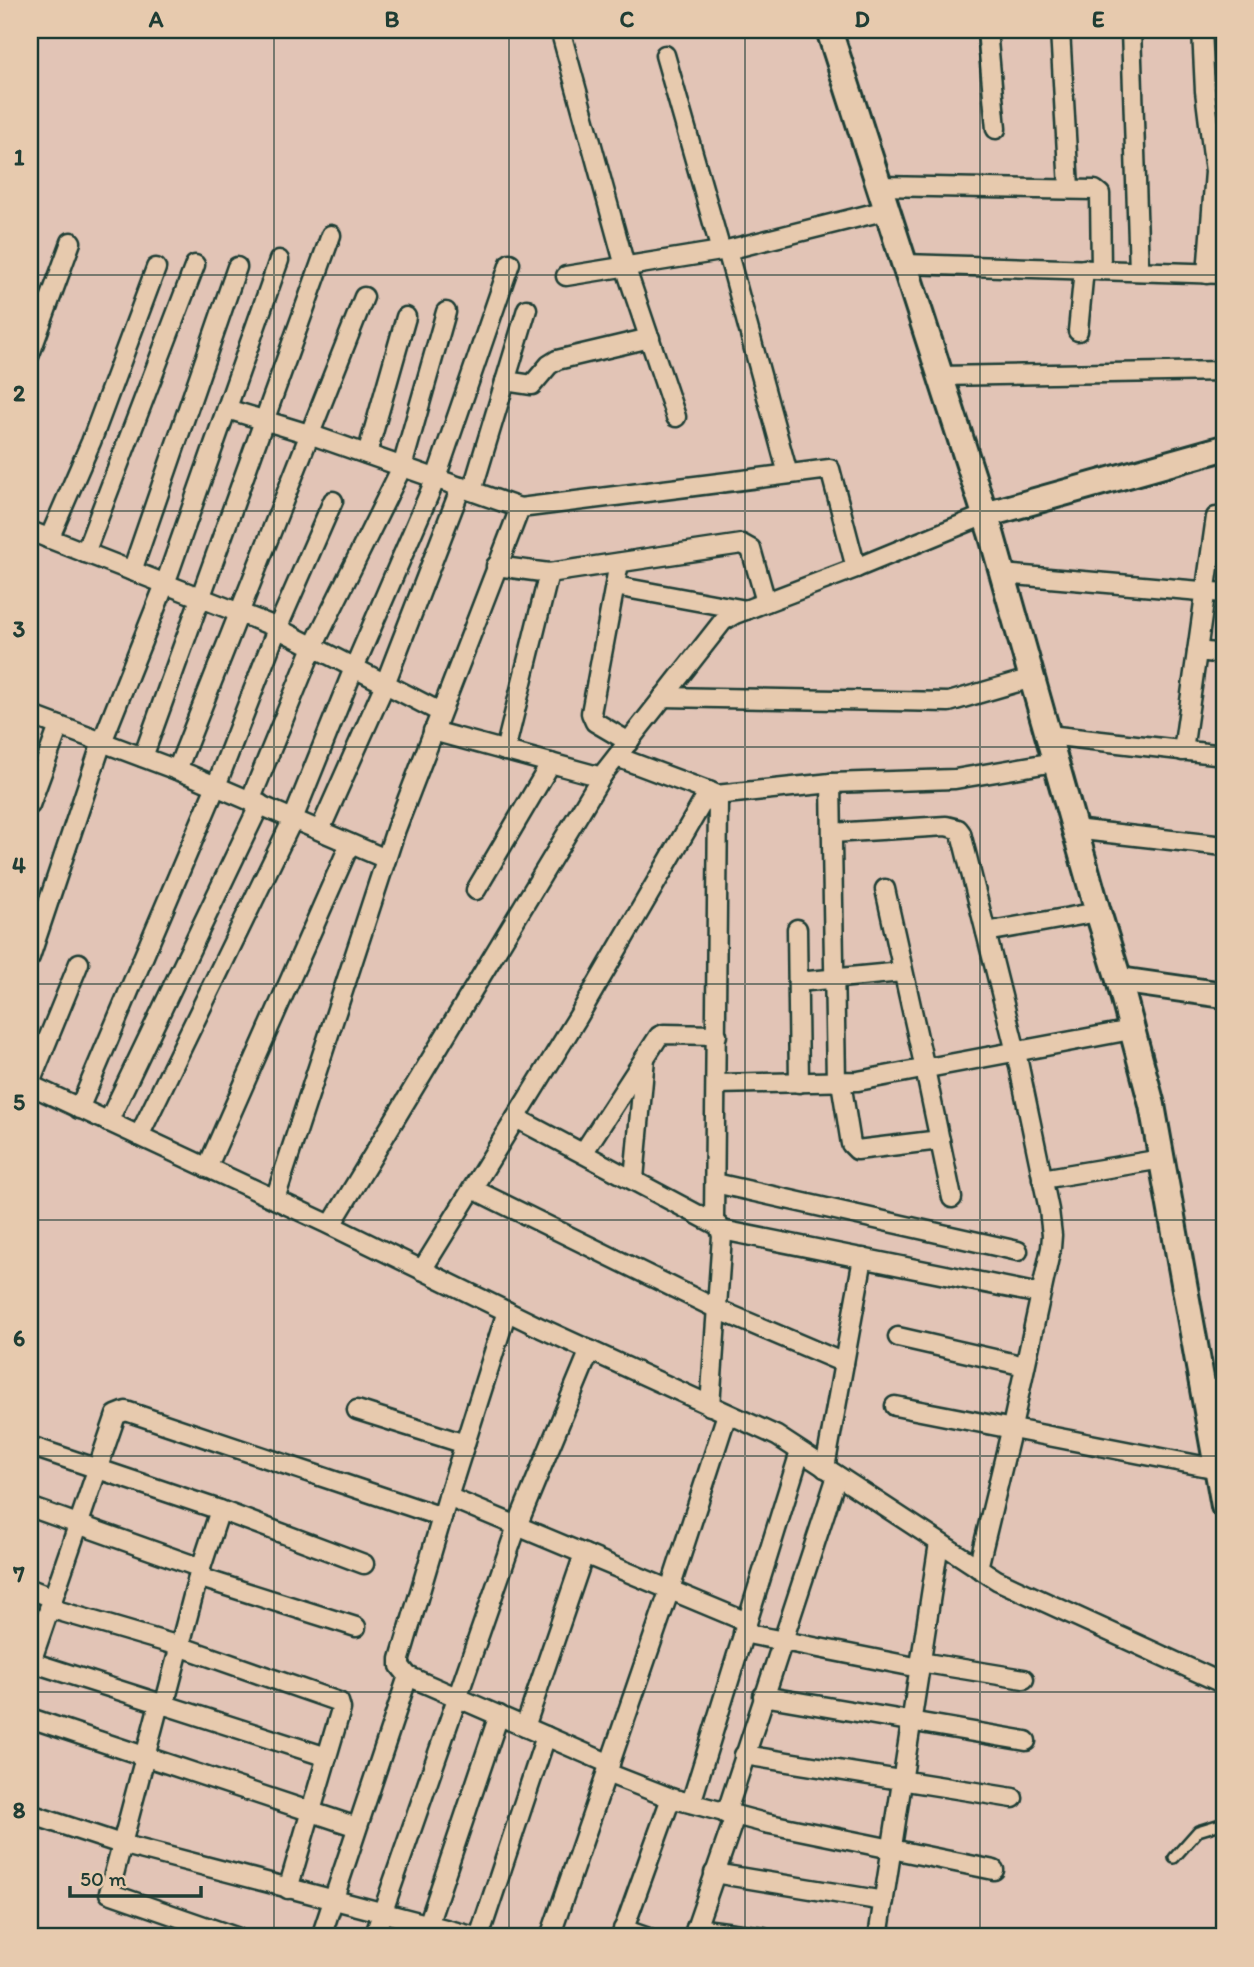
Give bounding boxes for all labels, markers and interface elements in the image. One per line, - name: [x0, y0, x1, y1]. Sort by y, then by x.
- text: A: [148, 5, 164, 33]
- text: B: [385, 5, 400, 33]
- text: C: [620, 5, 635, 33]
- text: D: [854, 5, 870, 33]
- text: E: [1092, 5, 1105, 33]
- text: 1: [14, 143, 25, 171]
- text: 2: [13, 379, 26, 407]
- text: 3: [13, 615, 26, 643]
- text: 4: [12, 851, 26, 879]
- text: 5: [13, 1088, 25, 1116]
- text: 6: [13, 1324, 25, 1352]
- text: 7: [12, 1560, 25, 1588]
- text: 8: [13, 1796, 26, 1824]
- scale bar: [70, 1855, 201, 1899]
- text: 50 m: [80, 1866, 127, 1891]

